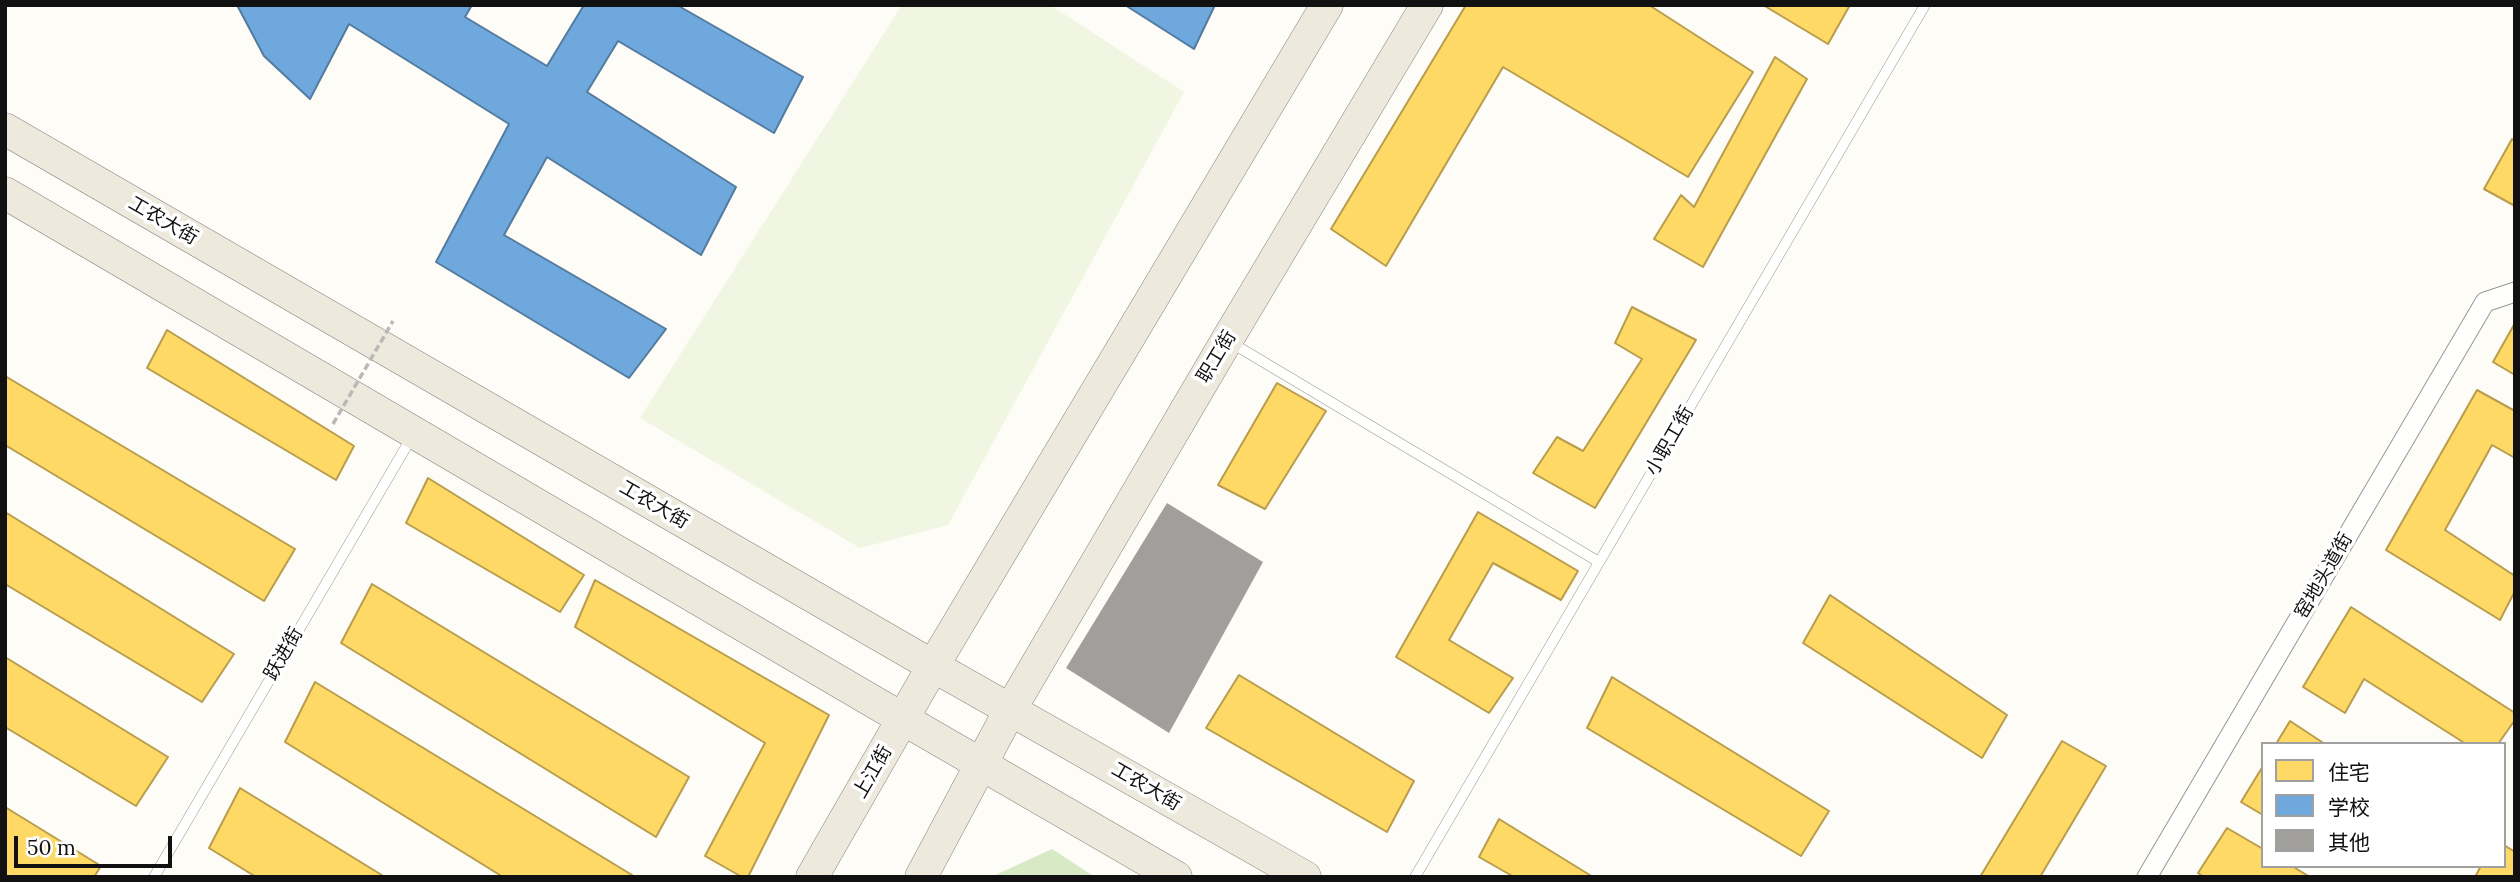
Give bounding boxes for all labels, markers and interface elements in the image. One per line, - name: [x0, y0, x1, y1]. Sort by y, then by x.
- street label: 工农大街: [124, 192, 202, 250]
- street label: 职工街: [1193, 327, 1241, 387]
- street label: 小职工街: [1641, 402, 1699, 480]
- street label: 工农大街: [615, 476, 693, 534]
- street label: 窑地头道街: [2290, 529, 2358, 623]
- street label: 跃进街: [260, 624, 308, 684]
- street label: 上江街: [849, 742, 897, 802]
- legend: [2261, 742, 2506, 868]
- street label: 工农大街: [1107, 758, 1185, 816]
- text: 住宅: [2328, 759, 2370, 786]
- text: 学校: [2328, 794, 2370, 821]
- scale bar: [18, 822, 175, 866]
- text: 其他: [2328, 829, 2370, 856]
- text: 50 m: [27, 834, 76, 861]

